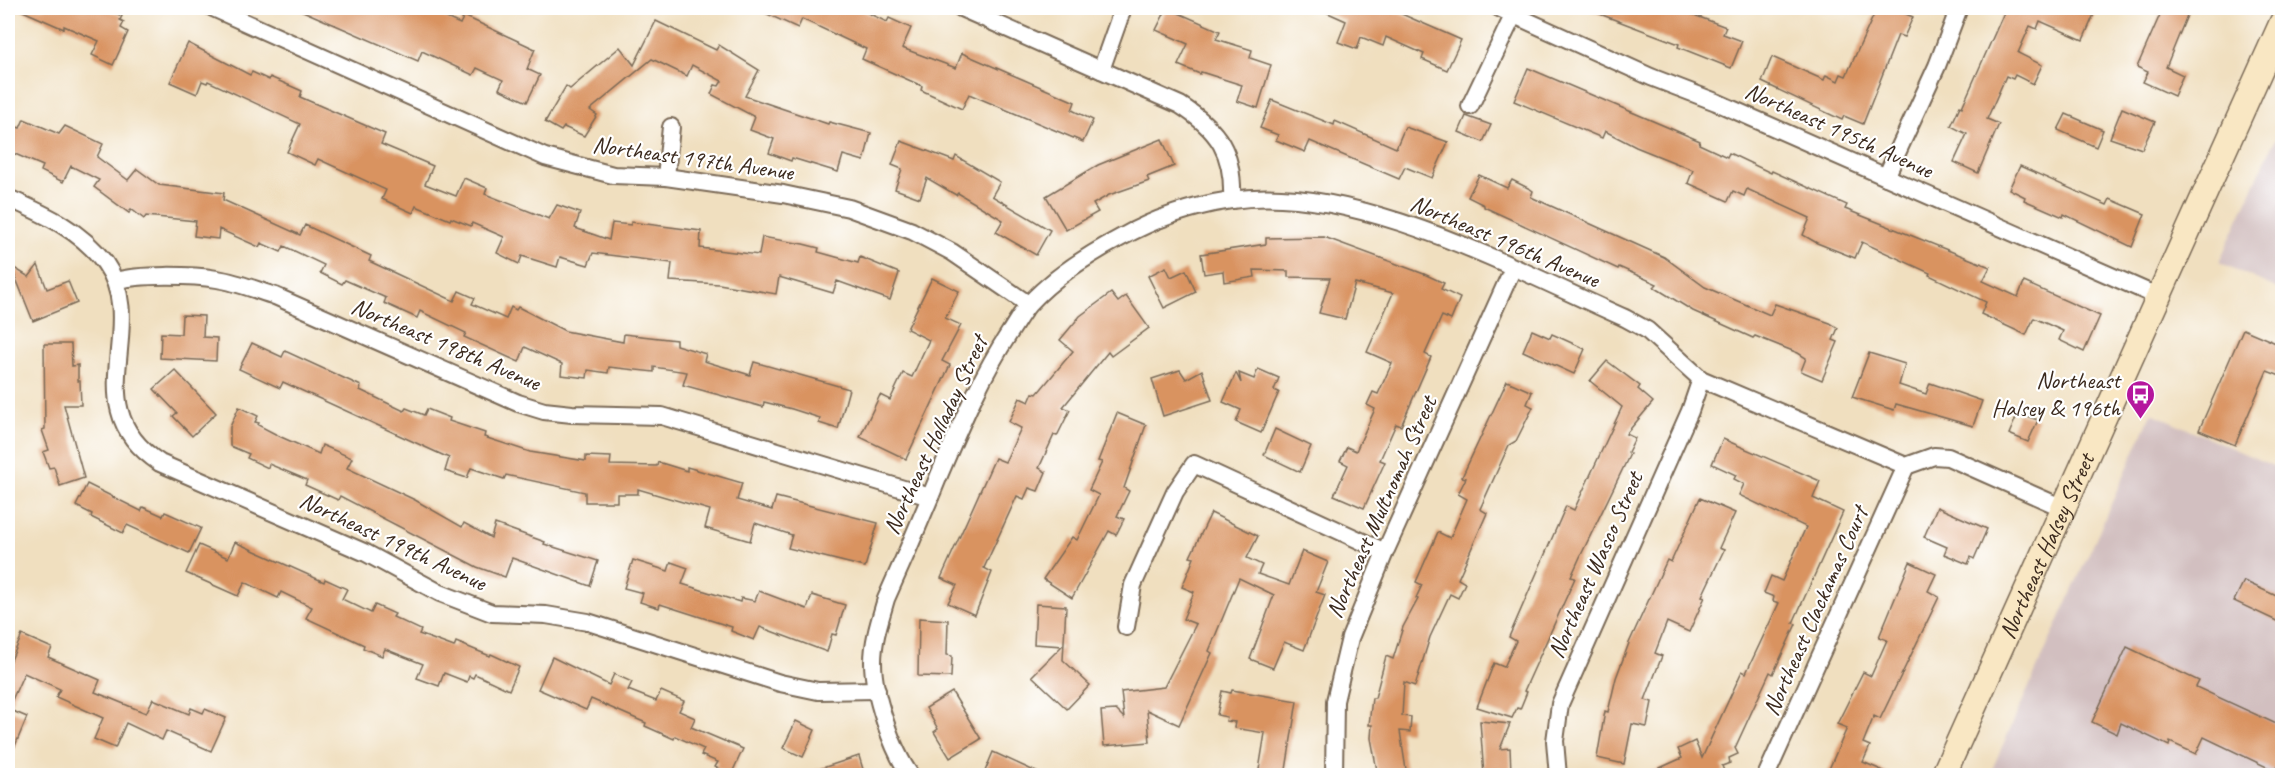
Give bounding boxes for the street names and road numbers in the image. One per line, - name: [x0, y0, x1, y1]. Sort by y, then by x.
- street label: Northeast 195th Avenue: [1741, 75, 1939, 186]
- street label: Northeast 197th Avenue: [591, 129, 797, 187]
- street label: Northeast 196th Avenue: [1406, 188, 1606, 295]
- street label: Northeast 198th Avenue: [347, 291, 547, 398]
- street label: Northeast Holladay Street: [876, 328, 995, 539]
- street label: Northeast Multnomah Street: [1319, 390, 1444, 622]
- street label: Northeast Halsey Street: [1992, 447, 2102, 643]
- street label: Northeast Wasco Street: [1541, 465, 1650, 663]
- street label: Northeast 199th Avenue: [295, 485, 493, 598]
- street label: Northeast Clackamas Court: [1755, 499, 1876, 720]

